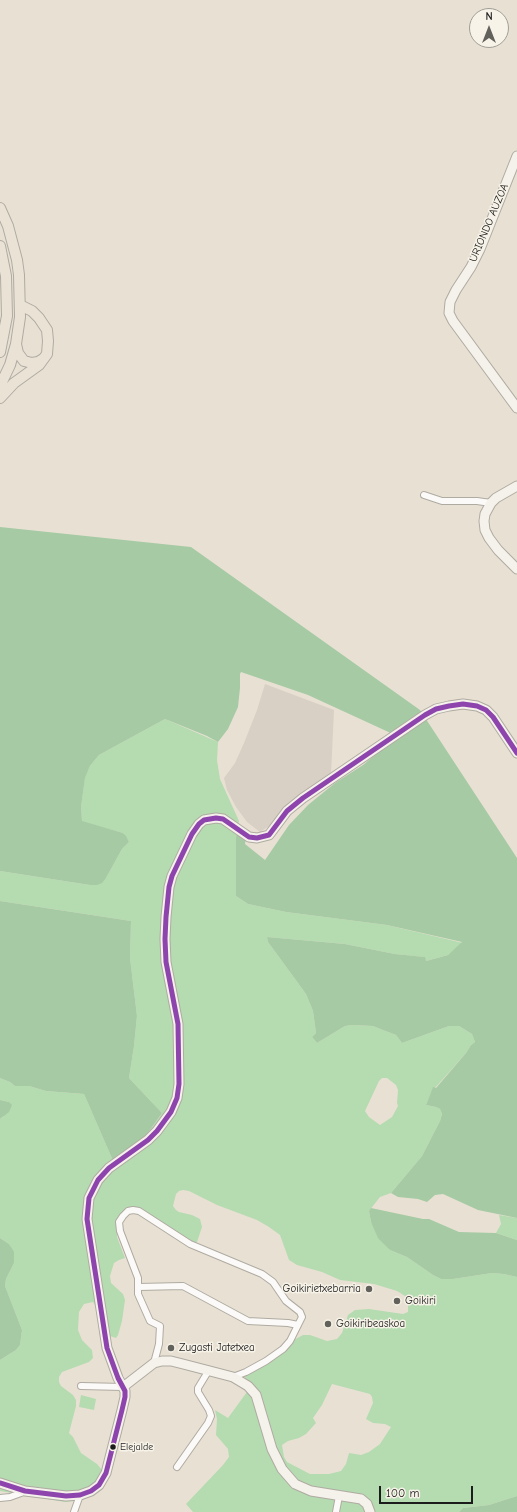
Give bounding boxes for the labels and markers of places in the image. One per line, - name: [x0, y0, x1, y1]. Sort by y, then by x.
- place label: Goikirietxebarria: [283, 1282, 361, 1296]
- marker: Goikirietxebarria: [364, 1284, 374, 1294]
- place label: Goikiri: [405, 1294, 436, 1308]
- marker: Goikiri: [392, 1296, 402, 1306]
- place label: Goikiribeaskoa: [336, 1317, 405, 1331]
- marker: Goikiribeaskoa: [323, 1319, 333, 1329]
- place label: Zugasti Jatetxea: [179, 1341, 255, 1355]
- marker: Zugasti Jatetxea: [166, 1343, 176, 1353]
- place label: Elejalde: [120, 1441, 153, 1453]
- marker: Elejalde: [108, 1442, 118, 1452]

